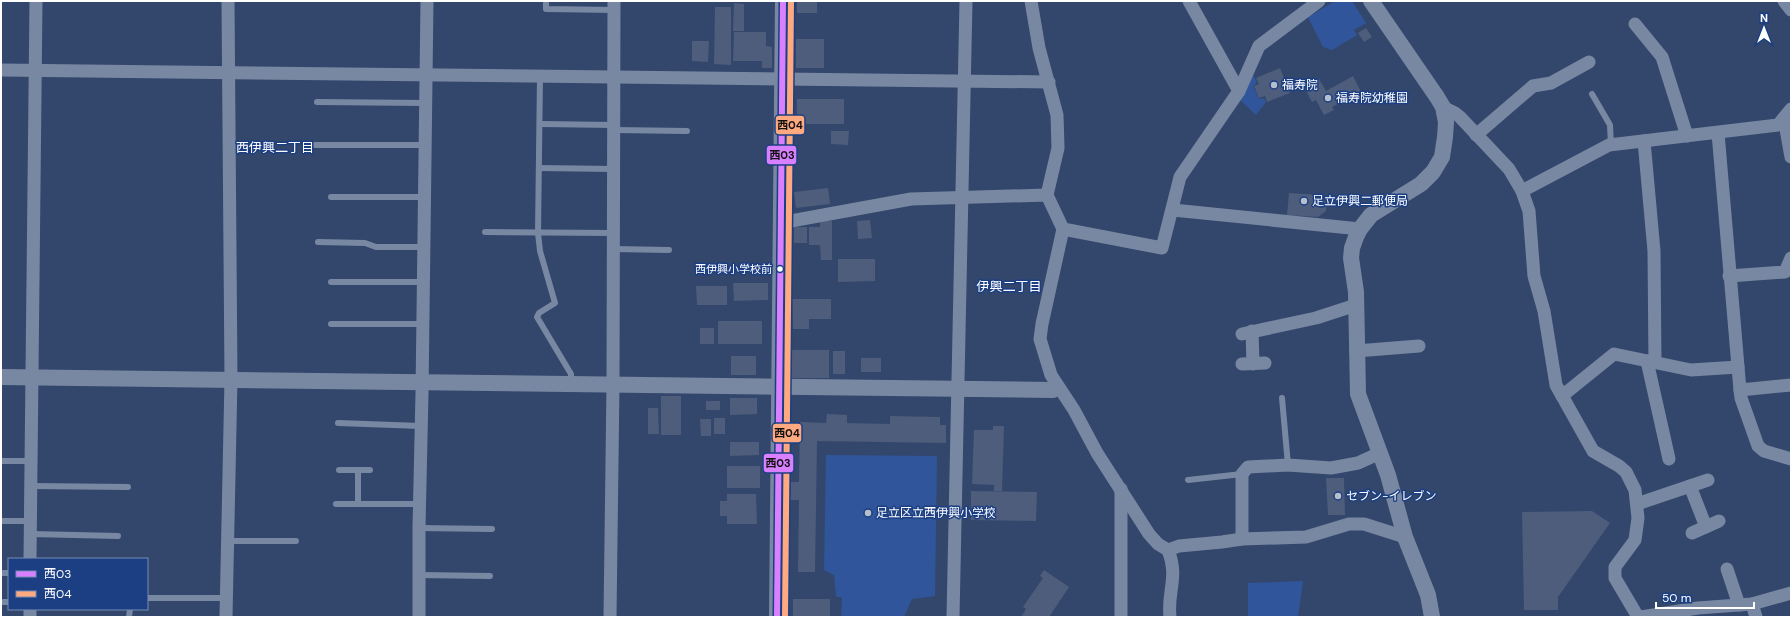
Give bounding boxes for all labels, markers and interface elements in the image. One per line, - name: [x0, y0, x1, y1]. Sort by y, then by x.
- north arrow: [1744, 8, 1784, 48]
- text: N: [1760, 11, 1768, 25]
- place label: 福寿院: [1282, 77, 1318, 93]
- marker: 福寿院: [1269, 80, 1279, 90]
- place label: 福寿院幼稚園: [1336, 90, 1408, 106]
- marker: 福寿院幼稚園: [1323, 93, 1333, 103]
- line badge: 西04: [775, 115, 805, 135]
- text: 西04: [777, 118, 803, 132]
- district label: 西伊興二丁目: [236, 139, 314, 156]
- line badge: 西03: [766, 145, 797, 165]
- text: 西03: [769, 148, 795, 162]
- place label: 足立伊興二郵便局: [1312, 193, 1408, 209]
- marker: 足立伊興二郵便局: [1299, 196, 1309, 206]
- place label: 西伊興小学校前: [695, 262, 772, 276]
- marker: 西伊興小学校前: [775, 264, 785, 274]
- district label: 伊興二丁目: [976, 278, 1042, 295]
- line badge: 西04: [772, 423, 802, 443]
- text: 西04: [774, 426, 800, 440]
- line badge: 西03: [763, 453, 794, 473]
- text: 西03: [765, 456, 791, 470]
- place label: セブン-イレブン: [1346, 488, 1437, 504]
- marker: セブン-イレブン: [1333, 491, 1343, 501]
- place label: 足立区立西伊興小学校: [876, 505, 996, 521]
- marker: 足立区立西伊興小学校: [863, 508, 873, 518]
- legend: [8, 558, 148, 610]
- text: 西03: [44, 566, 71, 582]
- scale bar: [1656, 584, 1754, 610]
- text: 西04: [44, 586, 72, 602]
- text: 50 m: [1662, 590, 1691, 606]

